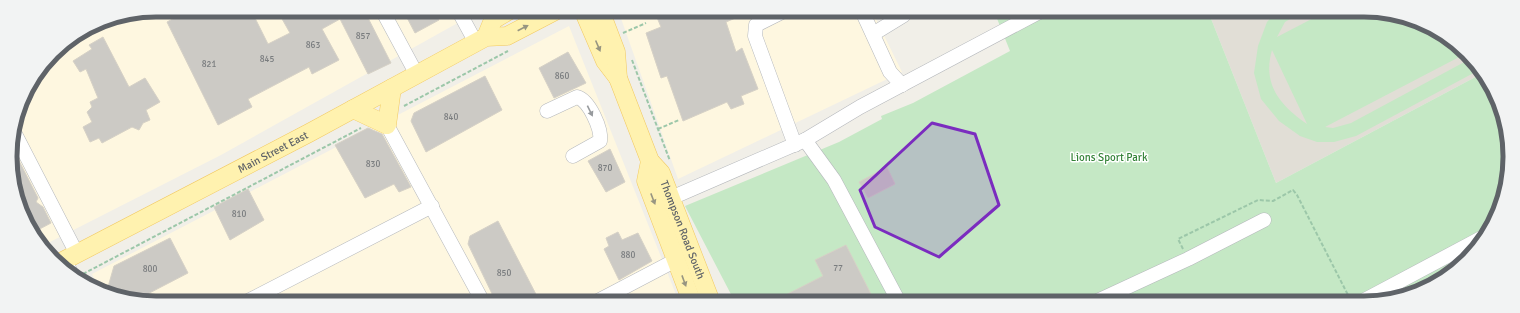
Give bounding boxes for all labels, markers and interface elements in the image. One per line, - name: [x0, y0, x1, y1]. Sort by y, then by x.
- one-way arrow: [517, 25, 528, 31]
- house number: 857: [356, 31, 370, 42]
- house number: 863: [306, 40, 320, 51]
- one-way arrow: [595, 40, 601, 51]
- house number: 845: [260, 54, 274, 65]
- house number: 821: [202, 59, 216, 70]
- house number: 860: [555, 71, 569, 82]
- one-way arrow: [587, 105, 594, 117]
- house number: 840: [444, 112, 458, 123]
- street label: Main Street East: [235, 128, 310, 175]
- park label: Lions Sport Park: [1071, 151, 1148, 164]
- house number: 830: [366, 159, 380, 170]
- house number: 870: [598, 163, 612, 174]
- street label: Thompson Road South: [658, 179, 708, 281]
- one-way arrow: [651, 193, 657, 205]
- house number: 810: [232, 209, 246, 220]
- house number: 880: [621, 250, 635, 261]
- house number: 77: [833, 263, 843, 274]
- house number: 800: [143, 264, 157, 275]
- house number: 850: [497, 268, 511, 279]
- one-way arrow: [682, 276, 688, 288]

